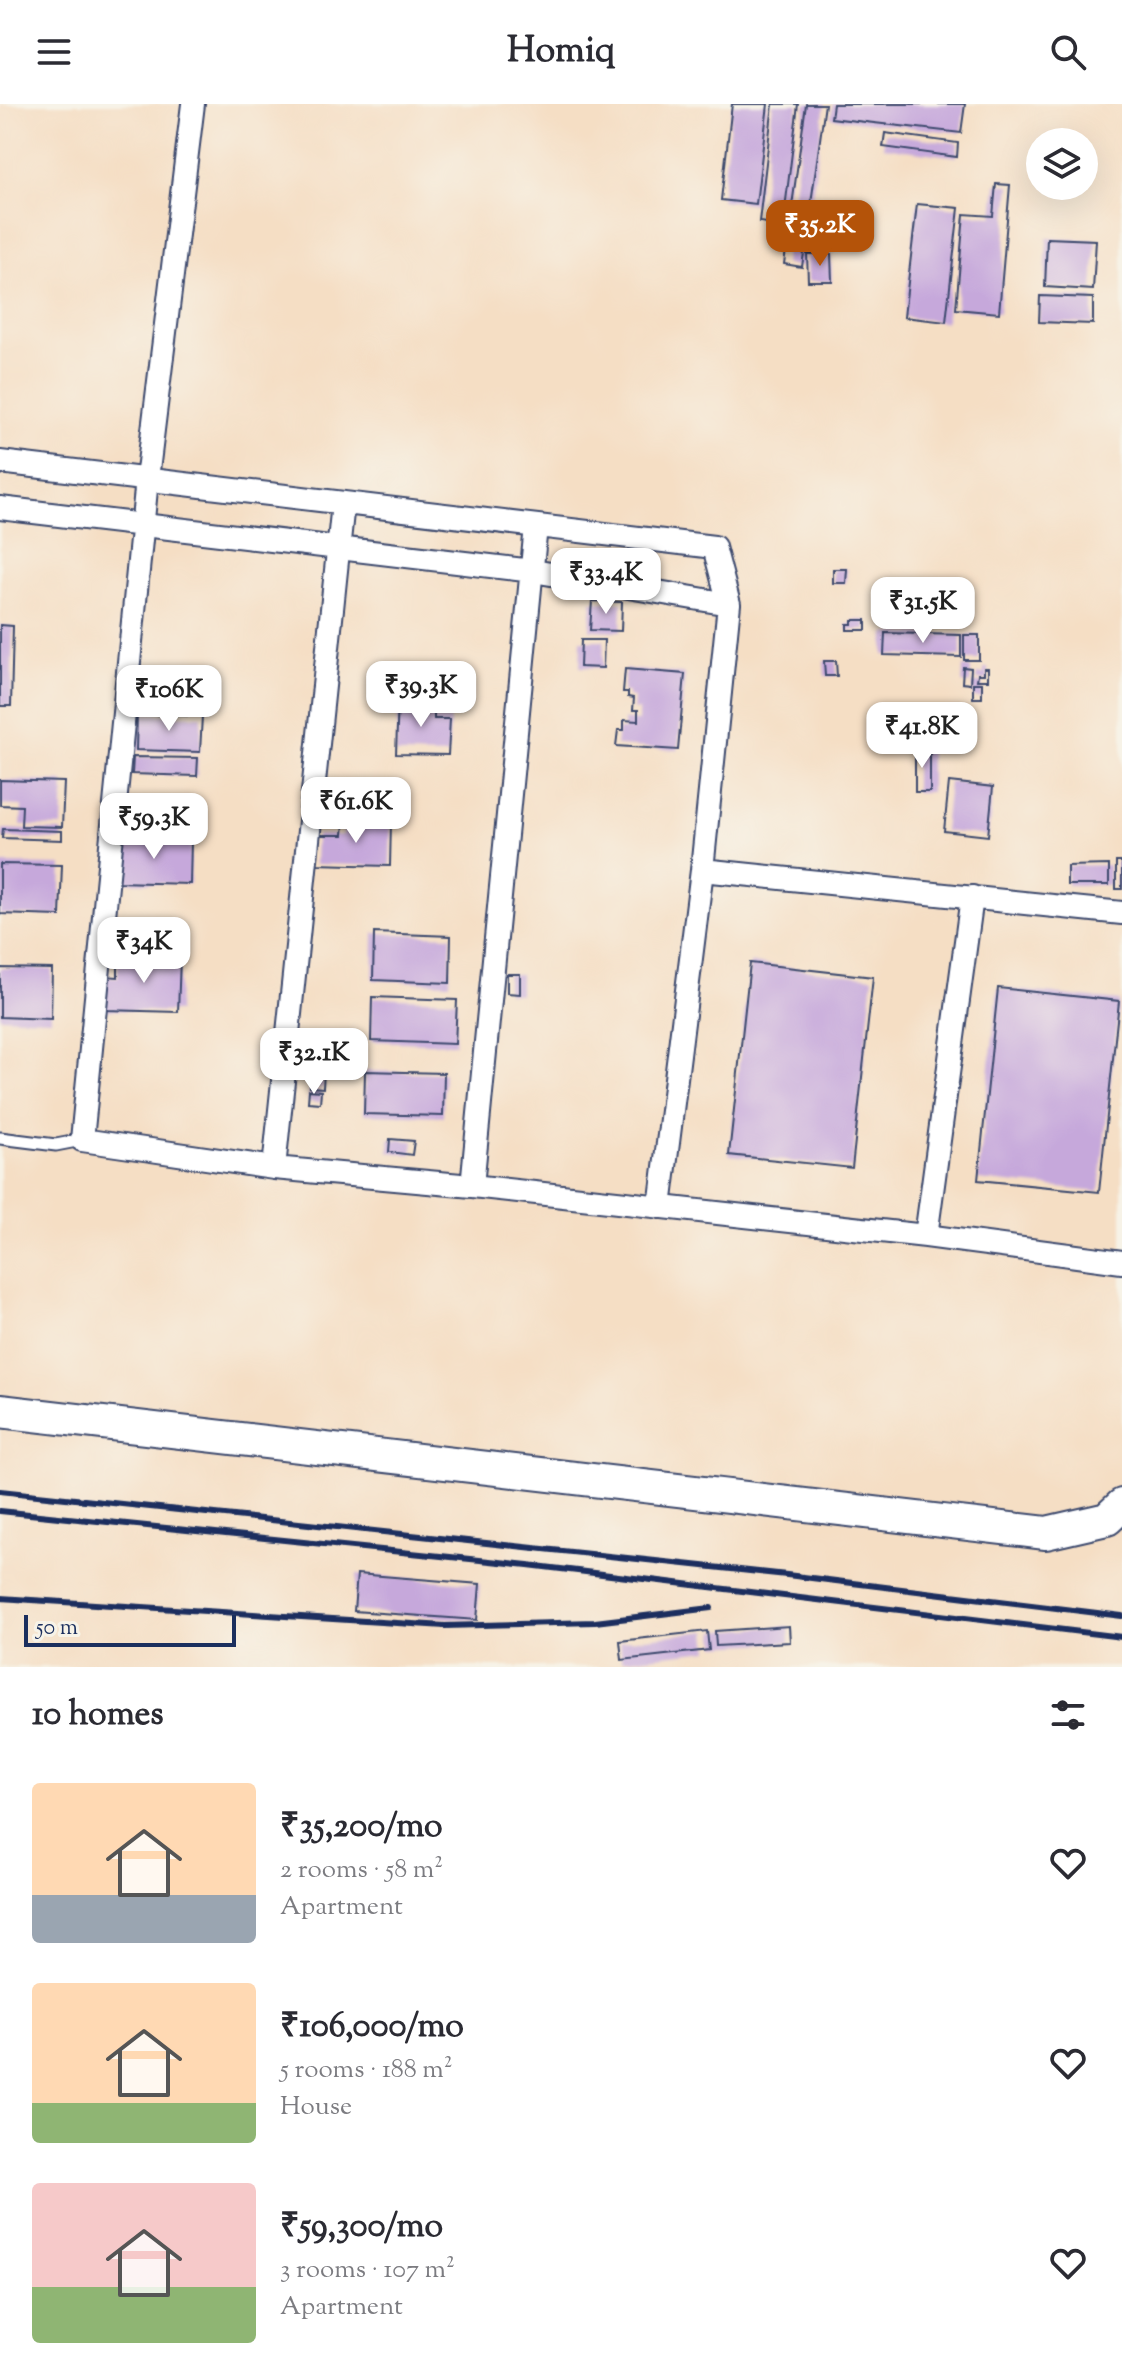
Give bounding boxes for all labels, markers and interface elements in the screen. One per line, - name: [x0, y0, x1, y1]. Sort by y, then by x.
- text: Homiq: [507, 26, 615, 78]
- icon: menu: [32, 30, 76, 74]
- icon: search: [1046, 30, 1090, 74]
- map controls: [1026, 128, 1098, 200]
- button: layers: [1026, 128, 1098, 200]
- pin: ₹35.2K: [755, 200, 885, 268]
- text: ₹35.2K: [784, 207, 856, 244]
- pin: ₹33.4K: [541, 548, 671, 616]
- text: ₹33.4K: [569, 555, 643, 592]
- pin: ₹31.5K: [858, 577, 988, 645]
- text: ₹31.5K: [889, 584, 957, 621]
- pin: ₹39.3K: [356, 661, 486, 729]
- pin: ₹106K: [113, 665, 225, 733]
- text: ₹39.3K: [384, 668, 458, 705]
- text: ₹106K: [135, 672, 203, 709]
- pin: ₹41.8K: [857, 702, 987, 770]
- text: ₹41.8K: [884, 709, 960, 746]
- pin: ₹61.6K: [291, 777, 421, 845]
- text: ₹61.6K: [319, 784, 393, 821]
- pin: ₹59.3K: [89, 793, 219, 861]
- text: ₹59.3K: [118, 800, 190, 837]
- pin: ₹34K: [97, 917, 191, 985]
- text: ₹34K: [115, 924, 173, 961]
- pin: ₹32.1K: [249, 1028, 379, 1096]
- text: ₹32.1K: [278, 1035, 350, 1072]
- scale bar: [24, 1611, 236, 1647]
- text: 50 m: [36, 1613, 78, 1645]
- text: 10 homes: [32, 1691, 164, 1740]
- icon: filters: [1046, 1693, 1090, 1737]
- text: ₹35,200/mo: [280, 1803, 443, 1852]
- icon: home: [96, 1815, 192, 1911]
- icon: heart: [1046, 1841, 1090, 1885]
- text: 2 rooms · 58 m²: [280, 1852, 443, 1889]
- text: Apartment: [280, 1889, 403, 1926]
- text: ₹106,000/mo: [280, 2003, 464, 2052]
- icon: home: [96, 2015, 192, 2111]
- icon: heart: [1046, 2041, 1090, 2085]
- text: 5 rooms · 188 m²: [280, 2052, 453, 2089]
- text: House: [280, 2089, 352, 2126]
- text: ₹59,300/mo: [280, 2203, 443, 2252]
- icon: home: [96, 2215, 192, 2311]
- icon: heart: [1046, 2241, 1090, 2285]
- text: 3 rooms · 107 m²: [280, 2252, 455, 2289]
- text: Apartment: [280, 2289, 403, 2326]

